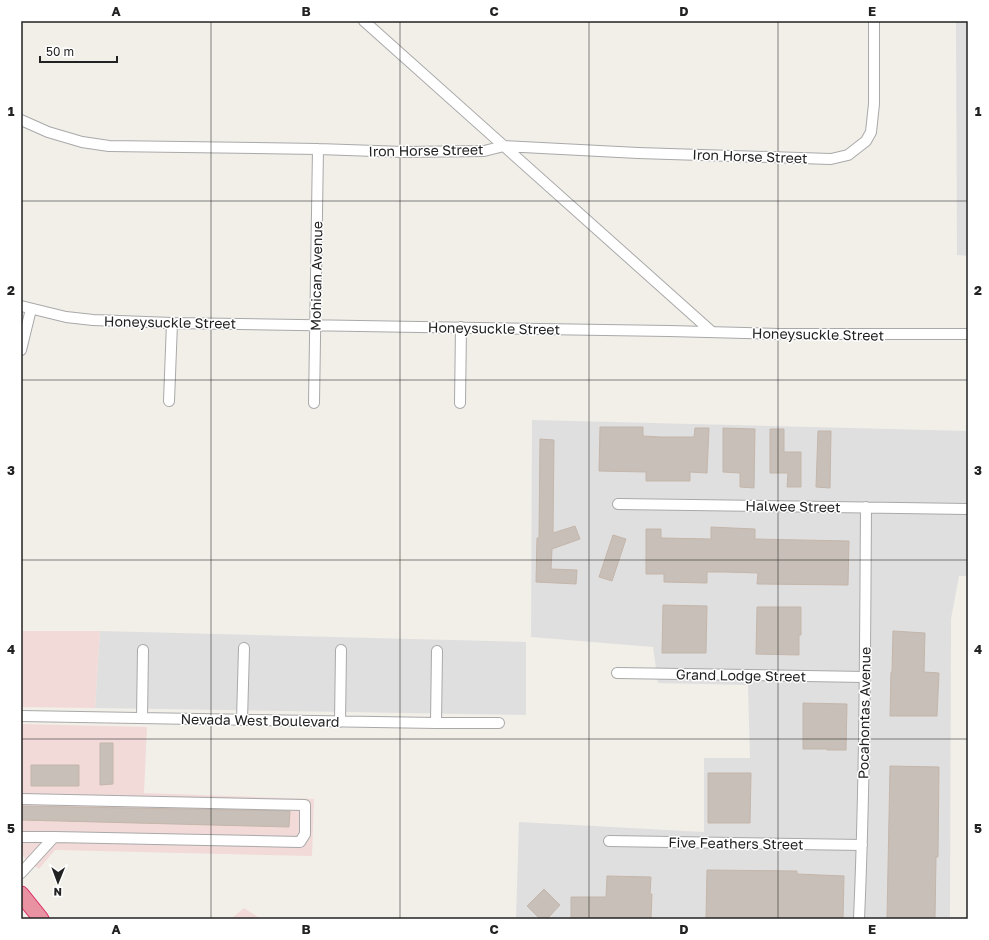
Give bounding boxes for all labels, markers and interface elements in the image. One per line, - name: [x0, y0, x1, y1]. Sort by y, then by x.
- text: A: [111, 3, 121, 19]
- text: B: [301, 3, 311, 19]
- text: C: [489, 3, 499, 19]
- text: D: [679, 3, 689, 19]
- text: E: [868, 3, 876, 19]
- scale bar: [40, 38, 117, 64]
- text: 50 m: [46, 44, 74, 59]
- text: 1: [8, 103, 15, 119]
- text: 1: [975, 103, 982, 119]
- street label: Iron Horse Street: [368, 140, 484, 160]
- street label: Iron Horse Street: [692, 145, 808, 167]
- street label: Mohican Avenue: [307, 221, 325, 331]
- text: 2: [7, 282, 15, 298]
- text: 2: [974, 282, 982, 298]
- street label: Honeysuckle Street: [104, 312, 236, 332]
- street label: Honeysuckle Street: [428, 318, 560, 338]
- street label: Honeysuckle Street: [752, 324, 884, 344]
- text: 3: [7, 462, 15, 478]
- text: 3: [974, 462, 982, 478]
- street label: Halwee Street: [745, 497, 841, 515]
- text: 4: [7, 641, 15, 657]
- text: 4: [974, 641, 982, 657]
- street label: Pocahontas Avenue: [854, 647, 874, 779]
- street label: Grand Lodge Street: [676, 665, 806, 685]
- street label: Nevada West Boulevard: [180, 710, 340, 730]
- text: 5: [7, 820, 15, 836]
- text: 5: [974, 820, 982, 836]
- street label: Five Feathers Street: [668, 833, 804, 853]
- north arrow: [38, 862, 78, 902]
- text: N: [54, 886, 62, 899]
- text: A: [111, 921, 121, 937]
- text: B: [301, 921, 311, 937]
- text: C: [489, 921, 499, 937]
- text: D: [679, 921, 689, 937]
- text: E: [868, 921, 876, 937]

